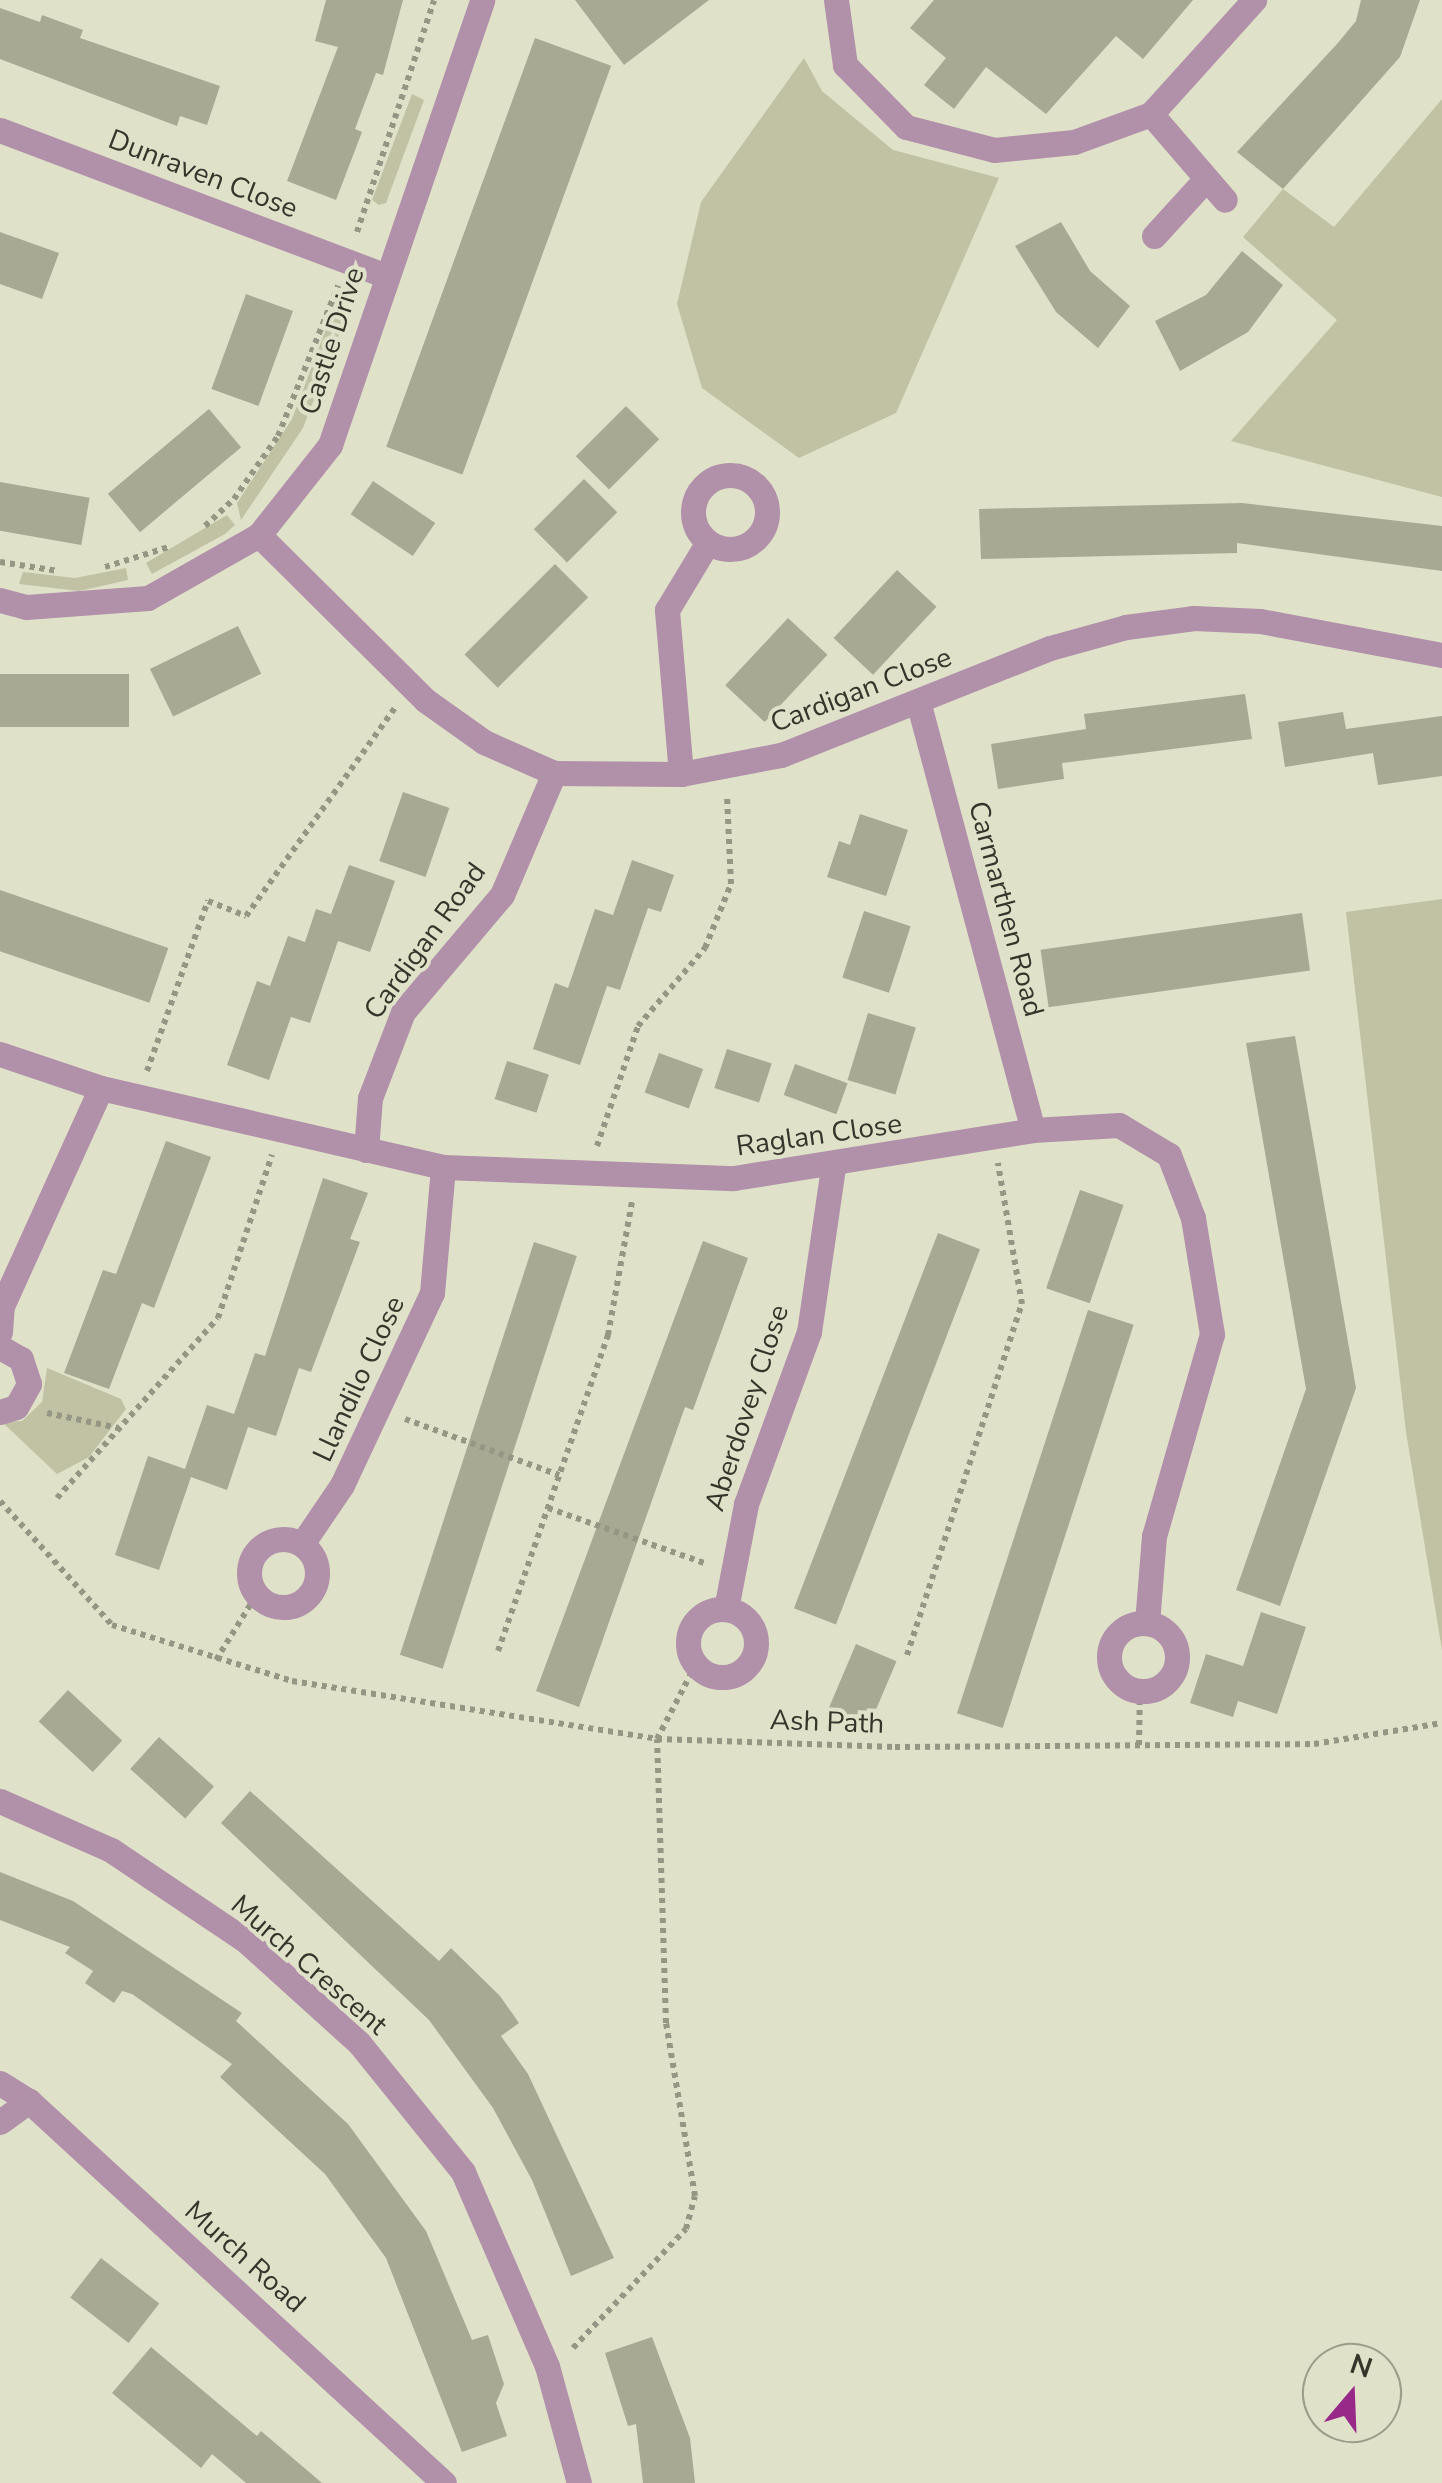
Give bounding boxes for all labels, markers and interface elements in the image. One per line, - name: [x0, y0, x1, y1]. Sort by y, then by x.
- street label: Dunraven Close: [104, 122, 302, 226]
- street label: Castle Drive: [292, 263, 372, 419]
- street label: Cardigan Close: [766, 640, 956, 740]
- street label: Carmarthen Road: [961, 798, 1051, 1020]
- street label: Cardigan Road: [357, 856, 493, 1026]
- street label: Raglan Close: [734, 1107, 904, 1163]
- street label: Llandilo Close: [306, 1291, 412, 1467]
- street label: Aberdovey Close: [698, 1301, 796, 1515]
- street label: Ash Path: [769, 1703, 885, 1741]
- street label: Murch Crescent: [224, 1888, 394, 2042]
- street label: Murch Road: [178, 2194, 312, 2320]
- north arrow: [1302, 2343, 1402, 2443]
- text: N: [1345, 2345, 1377, 2388]

